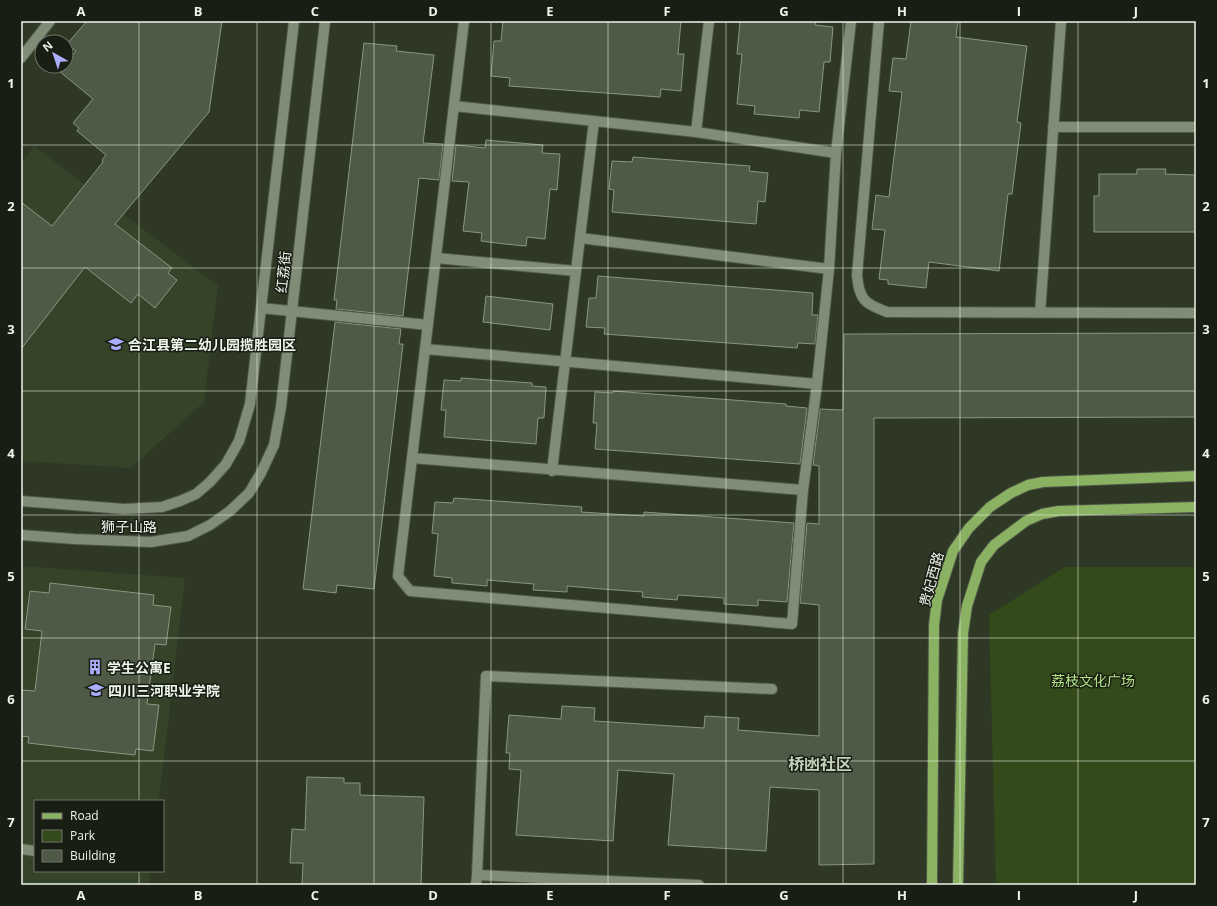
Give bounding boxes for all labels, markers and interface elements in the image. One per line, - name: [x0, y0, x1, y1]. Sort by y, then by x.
- text: A: [77, 2, 86, 20]
- text: B: [194, 2, 203, 20]
- text: C: [311, 2, 319, 20]
- text: D: [428, 2, 438, 20]
- text: E: [546, 2, 554, 20]
- text: F: [663, 2, 671, 20]
- text: G: [779, 2, 789, 20]
- text: H: [897, 2, 907, 20]
- text: I: [1017, 2, 1021, 20]
- text: J: [1133, 2, 1138, 20]
- north arrow: [34, 34, 74, 74]
- text: N: [39, 37, 56, 54]
- text: 1: [7, 74, 15, 92]
- text: 1: [1202, 74, 1210, 92]
- text: 2: [7, 197, 15, 215]
- text: 2: [1202, 197, 1210, 215]
- street label: 红荔街: [271, 250, 295, 294]
- text: 3: [7, 320, 15, 338]
- text: 3: [1202, 320, 1210, 338]
- school or university icon: 合江县第二幼儿园揽胜园区: [107, 335, 125, 353]
- place label: 合江县第二幼儿园揽胜园区: [128, 335, 296, 354]
- text: 4: [7, 444, 15, 462]
- text: 4: [1202, 444, 1210, 462]
- street label: 狮子山路: [101, 517, 157, 536]
- street label: 贵妃西路: [915, 549, 947, 609]
- text: 5: [7, 567, 15, 585]
- text: 5: [1202, 567, 1210, 585]
- building icon: 学生公寓E: [86, 658, 104, 676]
- place label: 学生公寓E: [107, 658, 171, 677]
- park label: 荔枝文化广场: [1051, 671, 1135, 690]
- school or university icon: 四川三河职业学院: [87, 681, 105, 699]
- place label: 四川三河职业学院: [108, 681, 220, 700]
- text: 6: [7, 690, 15, 708]
- text: 6: [1202, 690, 1210, 708]
- district label: 桥凼社区: [788, 753, 852, 775]
- legend: [34, 800, 164, 872]
- text: Road: [70, 807, 99, 824]
- text: 7: [7, 813, 15, 831]
- text: 7: [1202, 813, 1210, 831]
- text: Park: [70, 827, 96, 844]
- text: Building: [70, 847, 116, 864]
- text: A: [77, 886, 86, 904]
- text: B: [194, 886, 203, 904]
- text: C: [311, 886, 319, 904]
- text: D: [428, 886, 438, 904]
- text: E: [546, 886, 554, 904]
- text: F: [663, 886, 671, 904]
- text: G: [779, 886, 789, 904]
- text: H: [897, 886, 907, 904]
- text: I: [1017, 886, 1021, 904]
- text: J: [1133, 886, 1138, 904]

